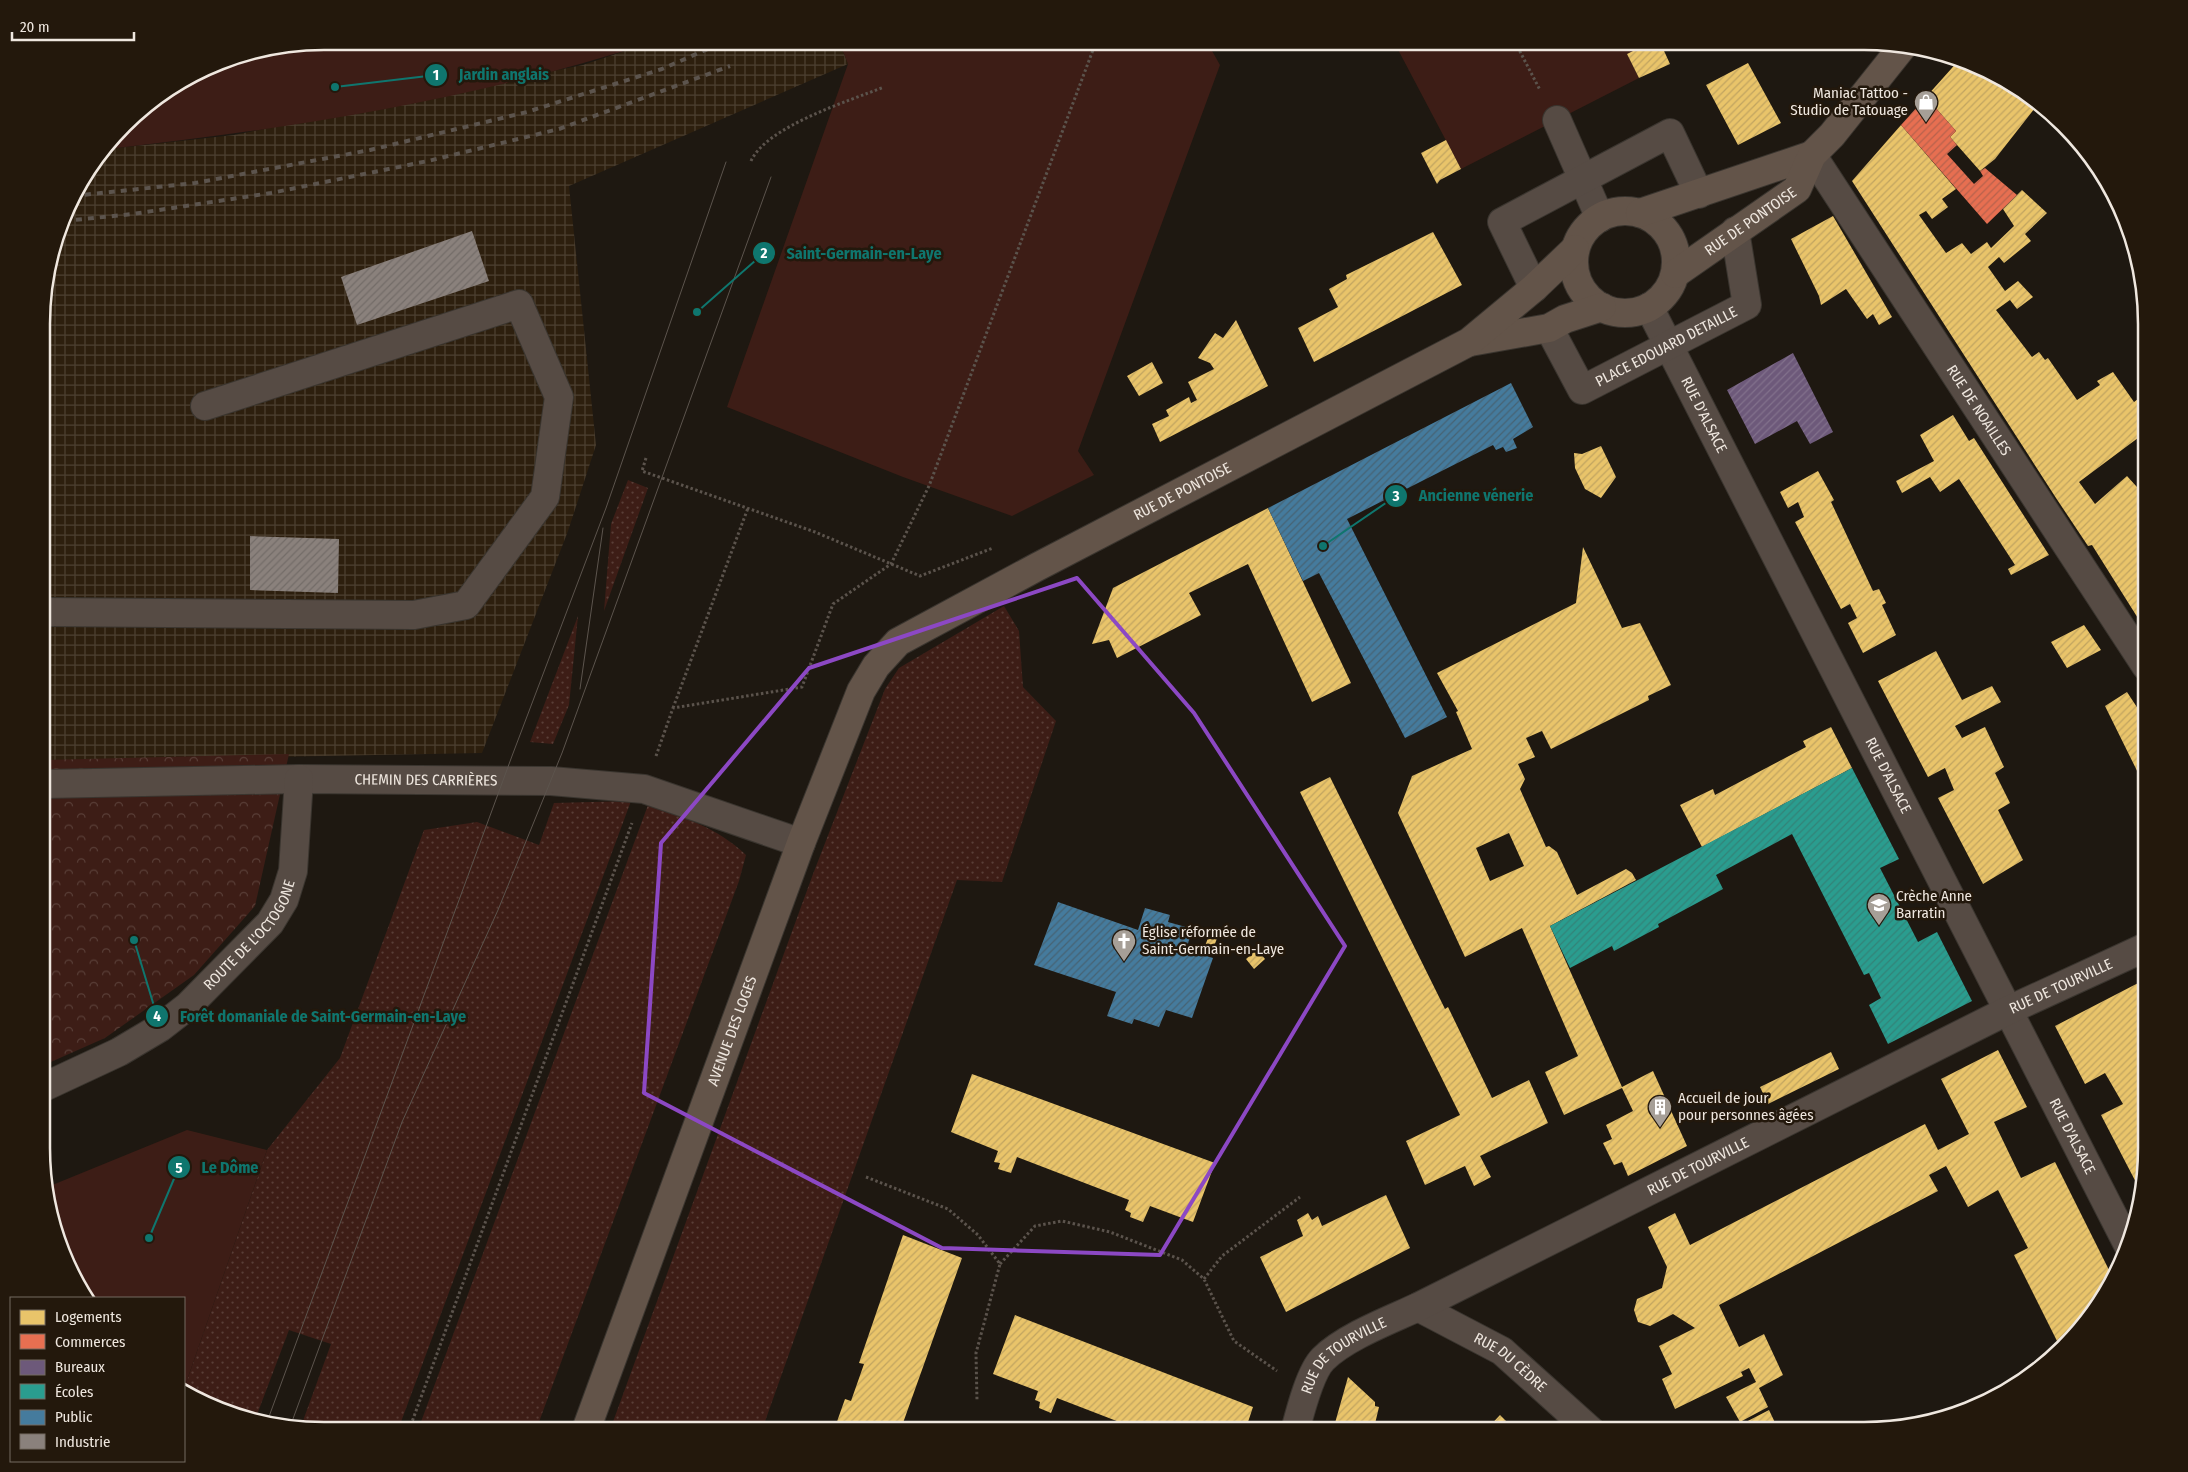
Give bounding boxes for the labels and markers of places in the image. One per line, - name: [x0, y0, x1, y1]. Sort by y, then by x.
- callout: Jardin anglais: [424, 59, 559, 90]
- place label: Maniac Tattoo - Studio de Tatouage: [1790, 84, 1908, 119]
- shop icon: Maniac Tattoo - Studio de Tatouage: [1913, 89, 1939, 123]
- callout: Saint-Germain-en-Laye: [751, 238, 951, 269]
- callout: Ancienne vénerie: [1384, 480, 1543, 511]
- place label: Crèche Anne Barratin: [1896, 887, 1972, 922]
- school or university icon: Crèche Anne Barratin: [1866, 892, 1892, 926]
- place label: Église réformée de Saint-Germain-en-Laye: [1142, 923, 1284, 958]
- church icon: Église réformée de Saint-Germain-en-Laye: [1111, 928, 1137, 962]
- callout: Forêt domaniale de Saint-Germain-en-Laye: [145, 1001, 476, 1032]
- place label: Accueil de jour pour personnes âgées: [1678, 1089, 1814, 1124]
- building icon: Accueil de jour pour personnes âgées: [1647, 1094, 1673, 1128]
- callout: Le Dôme: [166, 1152, 268, 1183]

